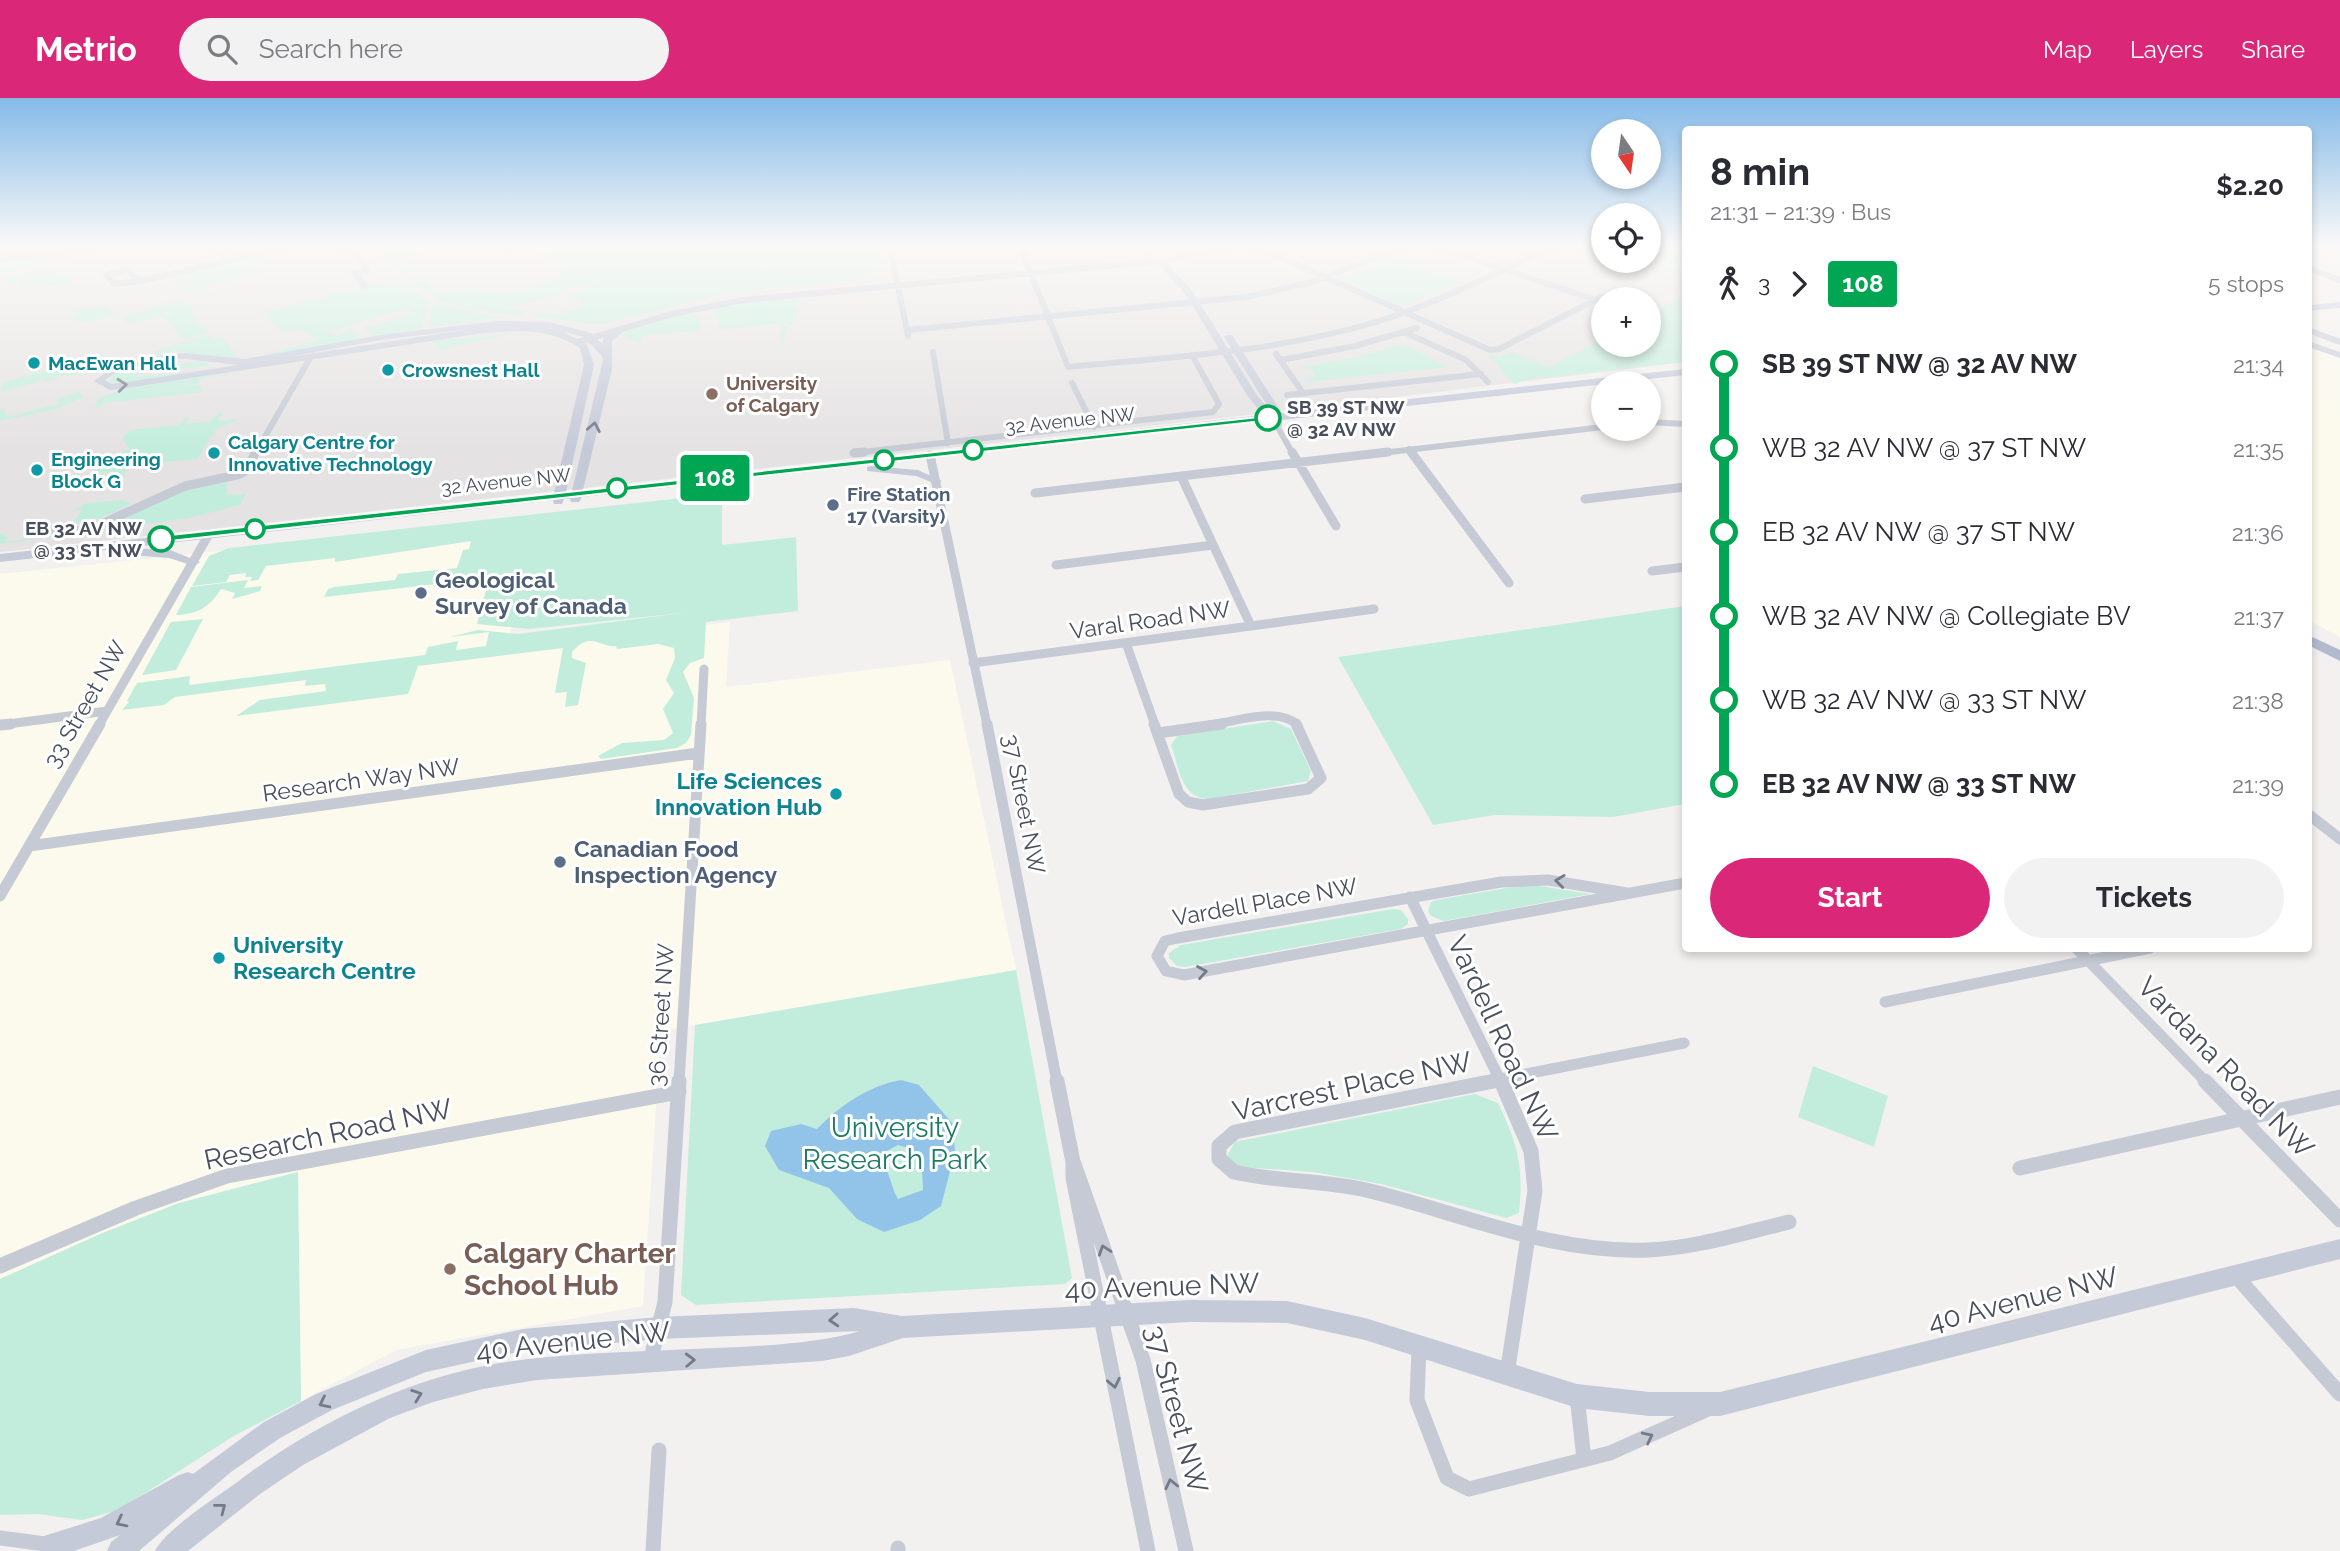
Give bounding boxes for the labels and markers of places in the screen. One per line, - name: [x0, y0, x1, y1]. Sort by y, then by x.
- place label: MacEwan Hall: [48, 352, 178, 374]
- marker: MacEwan Hall: [26, 355, 42, 371]
- place label: Crowsnest Hall: [402, 359, 541, 381]
- marker: Crowsnest Hall: [380, 362, 396, 378]
- place label: University of Calgary: [726, 372, 820, 416]
- marker: University of Calgary: [704, 386, 720, 402]
- place label: SB 39 ST NW @ 32 AV NW: [1287, 396, 1405, 440]
- marker: SB 39 ST NW @ 32 AV NW: [1255, 405, 1281, 431]
- place label: Calgary Centre for Innovative Technology: [228, 431, 433, 475]
- unlabelled marker: [963, 440, 983, 460]
- marker: Calgary Centre for Innovative Technology: [206, 445, 222, 461]
- place label: Engineering Block G: [51, 448, 161, 492]
- unlabelled marker: [874, 450, 894, 470]
- marker: Engineering Block G: [29, 462, 45, 478]
- unlabelled marker: [607, 478, 627, 498]
- place label: Fire Station 17 (Varsity): [847, 483, 951, 527]
- marker: Fire Station 17 (Varsity): [825, 497, 841, 513]
- place label: EB 32 AV NW @ 33 ST NW: [25, 517, 143, 561]
- unlabelled marker: [245, 519, 265, 539]
- marker: EB 32 AV NW @ 33 ST NW: [148, 526, 174, 552]
- place label: Geological Survey of Canada: [435, 566, 627, 619]
- marker: Geological Survey of Canada: [413, 585, 429, 601]
- place label: Life Sciences Innovation Hub: [655, 767, 822, 820]
- marker: Life Sciences Innovation Hub: [828, 786, 844, 802]
- place label: Canadian Food Inspection Agency: [574, 835, 778, 888]
- marker: Canadian Food Inspection Agency: [552, 854, 568, 870]
- place label: University Research Centre: [233, 931, 416, 984]
- marker: University Research Centre: [211, 950, 227, 966]
- place label: Calgary Charter School Hub: [464, 1237, 676, 1302]
- marker: Calgary Charter School Hub: [442, 1261, 458, 1277]

